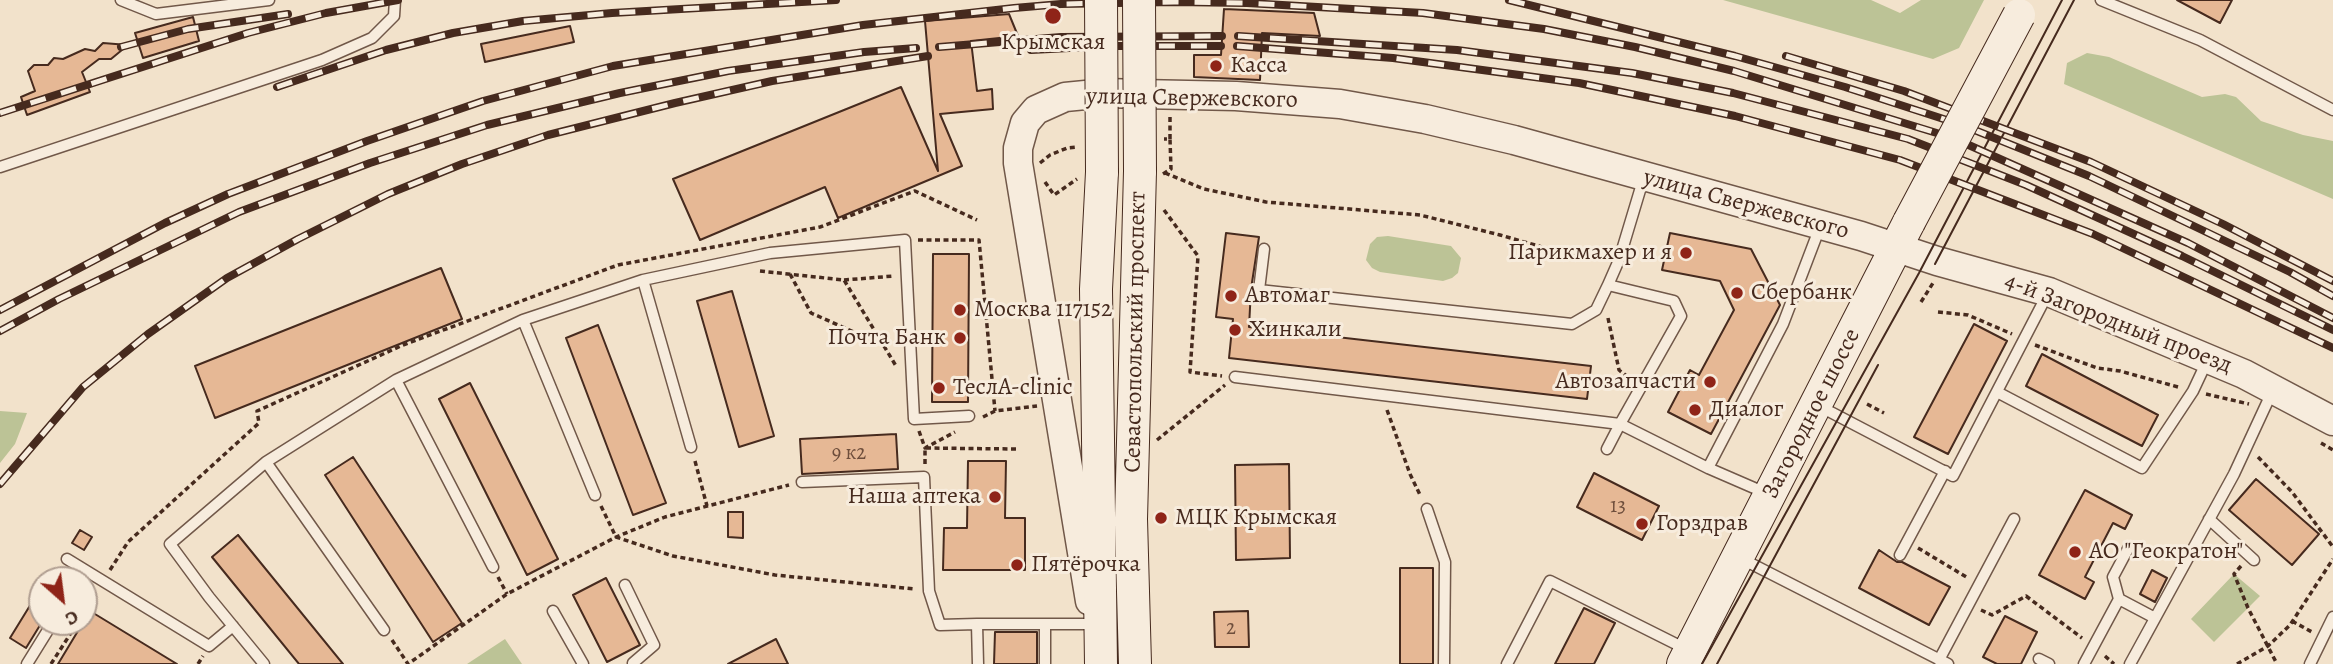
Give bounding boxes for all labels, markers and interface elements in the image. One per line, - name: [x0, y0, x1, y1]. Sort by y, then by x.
- marker: Крымская: [1043, 6, 1063, 26]
- place label: Крымская: [1001, 29, 1105, 57]
- place label: Касса: [1230, 52, 1287, 80]
- marker: Касса: [1208, 58, 1224, 74]
- street label: улица Свержевского: [1086, 83, 1298, 115]
- street label: улица Свержевского: [1640, 164, 1852, 246]
- street label: Севастопольский проспект: [1119, 191, 1153, 473]
- place label: Парикмахер и я: [1508, 239, 1672, 267]
- marker: Парикмахер и я: [1678, 245, 1694, 261]
- street label: 4-й Загородный проезд: [2000, 267, 2236, 381]
- place label: Сбербанк: [1751, 279, 1852, 307]
- place label: Автомаг: [1245, 282, 1330, 310]
- marker: Сбербанк: [1729, 285, 1745, 301]
- marker: Автомаг: [1223, 288, 1239, 304]
- place label: Москва 117152: [974, 296, 1112, 324]
- marker: Москва 117152: [952, 302, 968, 318]
- place label: Хинкали: [1249, 316, 1342, 344]
- marker: Хинкали: [1227, 322, 1243, 338]
- place label: Почта Банк: [828, 324, 946, 352]
- street label: Загородное шоссе: [1757, 324, 1867, 504]
- marker: Почта Банк: [952, 330, 968, 346]
- place label: Автозапчасти: [1556, 368, 1696, 396]
- place label: ТеслА-clinic: [953, 374, 1073, 402]
- marker: Автозапчасти: [1702, 374, 1718, 390]
- marker: ТеслА-clinic: [931, 380, 947, 396]
- place label: Диалог: [1709, 396, 1784, 424]
- marker: Диалог: [1687, 402, 1703, 418]
- house number: 9 к2: [832, 441, 866, 467]
- place label: Наша аптека: [848, 483, 981, 511]
- marker: Наша аптека: [987, 489, 1003, 505]
- house number: 13: [1610, 494, 1626, 520]
- place label: МЦК Крымская: [1175, 504, 1337, 532]
- marker: МЦК Крымская: [1153, 510, 1169, 526]
- place label: Горздрав: [1656, 510, 1748, 538]
- marker: Горздрав: [1634, 516, 1650, 532]
- place label: АО "Геократон": [2089, 538, 2243, 566]
- marker: АО "Геократон": [2067, 544, 2083, 560]
- place label: Пятёрочка: [1031, 551, 1141, 579]
- marker: Пятёрочка: [1009, 557, 1025, 573]
- north arrow: [28, 566, 98, 636]
- text: С: [61, 604, 83, 632]
- house number: 2: [1226, 616, 1236, 642]

